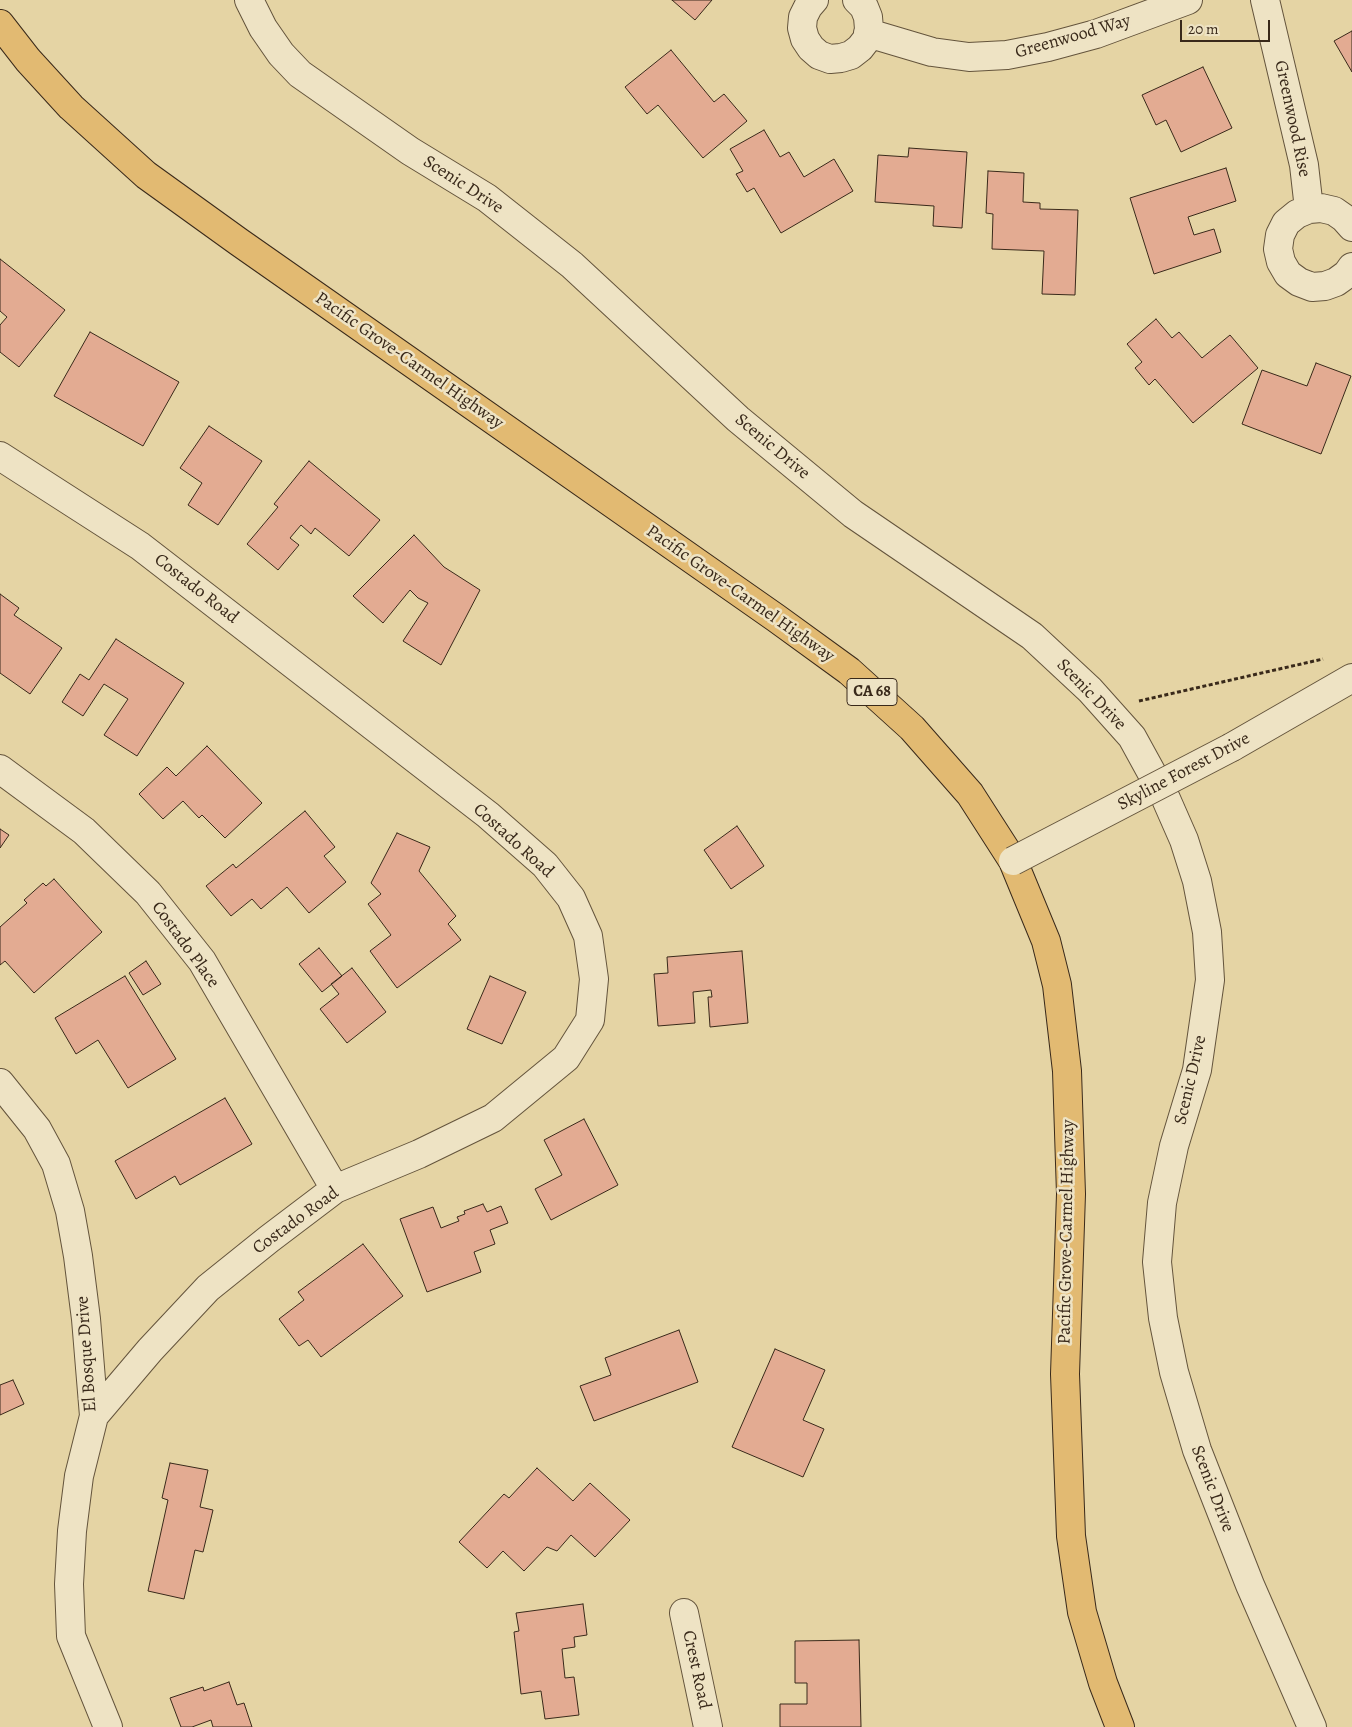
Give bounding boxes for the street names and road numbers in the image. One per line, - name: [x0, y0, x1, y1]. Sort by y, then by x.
- street label: Greenwood Way: [1013, 10, 1133, 64]
- street label: Greenwood Rise: [1269, 59, 1315, 179]
- street label: Scenic Drive: [419, 151, 507, 219]
- street label: Pacific Grove-Carmel Highway: [311, 288, 507, 434]
- street label: Scenic Drive: [730, 409, 814, 485]
- street label: Pacific Grove-Carmel Highway: [642, 521, 838, 667]
- street label: Costado Road: [150, 549, 242, 629]
- street label: Scenic Drive: [1052, 655, 1130, 735]
- road number: CA 68: [847, 679, 897, 706]
- street label: Skyline Forest Drive: [1114, 728, 1254, 816]
- street label: Costado Road: [468, 799, 558, 883]
- street label: Costado Place: [146, 897, 224, 993]
- street label: Scenic Drive: [1170, 1033, 1212, 1127]
- street label: Pacific Grove-Carmel Highway: [1054, 1119, 1080, 1345]
- street label: Costado Road: [249, 1183, 343, 1259]
- street label: El Bosque Drive: [72, 1295, 102, 1413]
- street label: Scenic Drive: [1186, 1443, 1238, 1535]
- street label: Crest Road: [677, 1629, 715, 1711]

